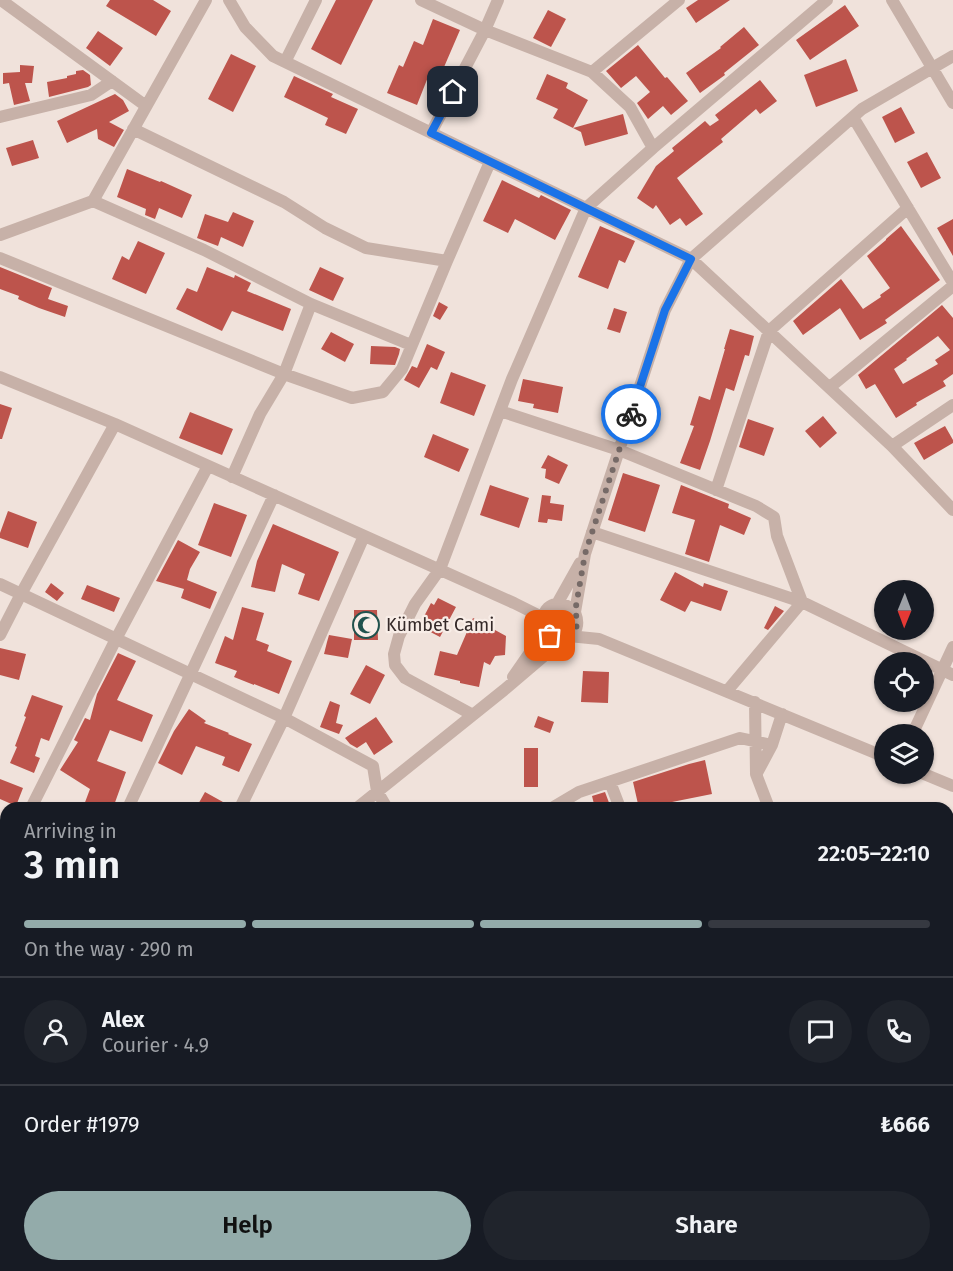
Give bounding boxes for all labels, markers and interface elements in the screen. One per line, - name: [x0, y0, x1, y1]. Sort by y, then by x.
- pin: [427, 66, 478, 117]
- icon: home: [436, 75, 469, 108]
- courier: [601, 384, 661, 444]
- icon: bike: [615, 398, 648, 431]
- north arrow: [874, 580, 934, 640]
- map controls: [874, 580, 934, 784]
- mosque icon: Kümbet Cami: [351, 610, 381, 640]
- pin: [524, 610, 575, 661]
- place label: Kümbet Cami: [386, 614, 494, 636]
- icon: bag: [533, 619, 566, 652]
- button: locate: [874, 652, 934, 712]
- button: layers: [874, 724, 934, 784]
- text: Arriving in: [24, 819, 117, 843]
- text: 22:05–22:10: [818, 840, 930, 867]
- text: 3 min: [24, 842, 120, 888]
- text: On the way · 290 m: [24, 937, 194, 961]
- button: person: [24, 1000, 87, 1063]
- button: chat: [789, 1000, 852, 1063]
- button: phone: [867, 1000, 930, 1063]
- text: Alex: [102, 1006, 145, 1033]
- text: Courier · 4.9: [102, 1033, 209, 1057]
- text: Order #1979: [24, 1111, 140, 1138]
- text: ₺666: [880, 1111, 930, 1138]
- button: Help: [24, 1191, 471, 1260]
- button: Share: [483, 1191, 930, 1260]

